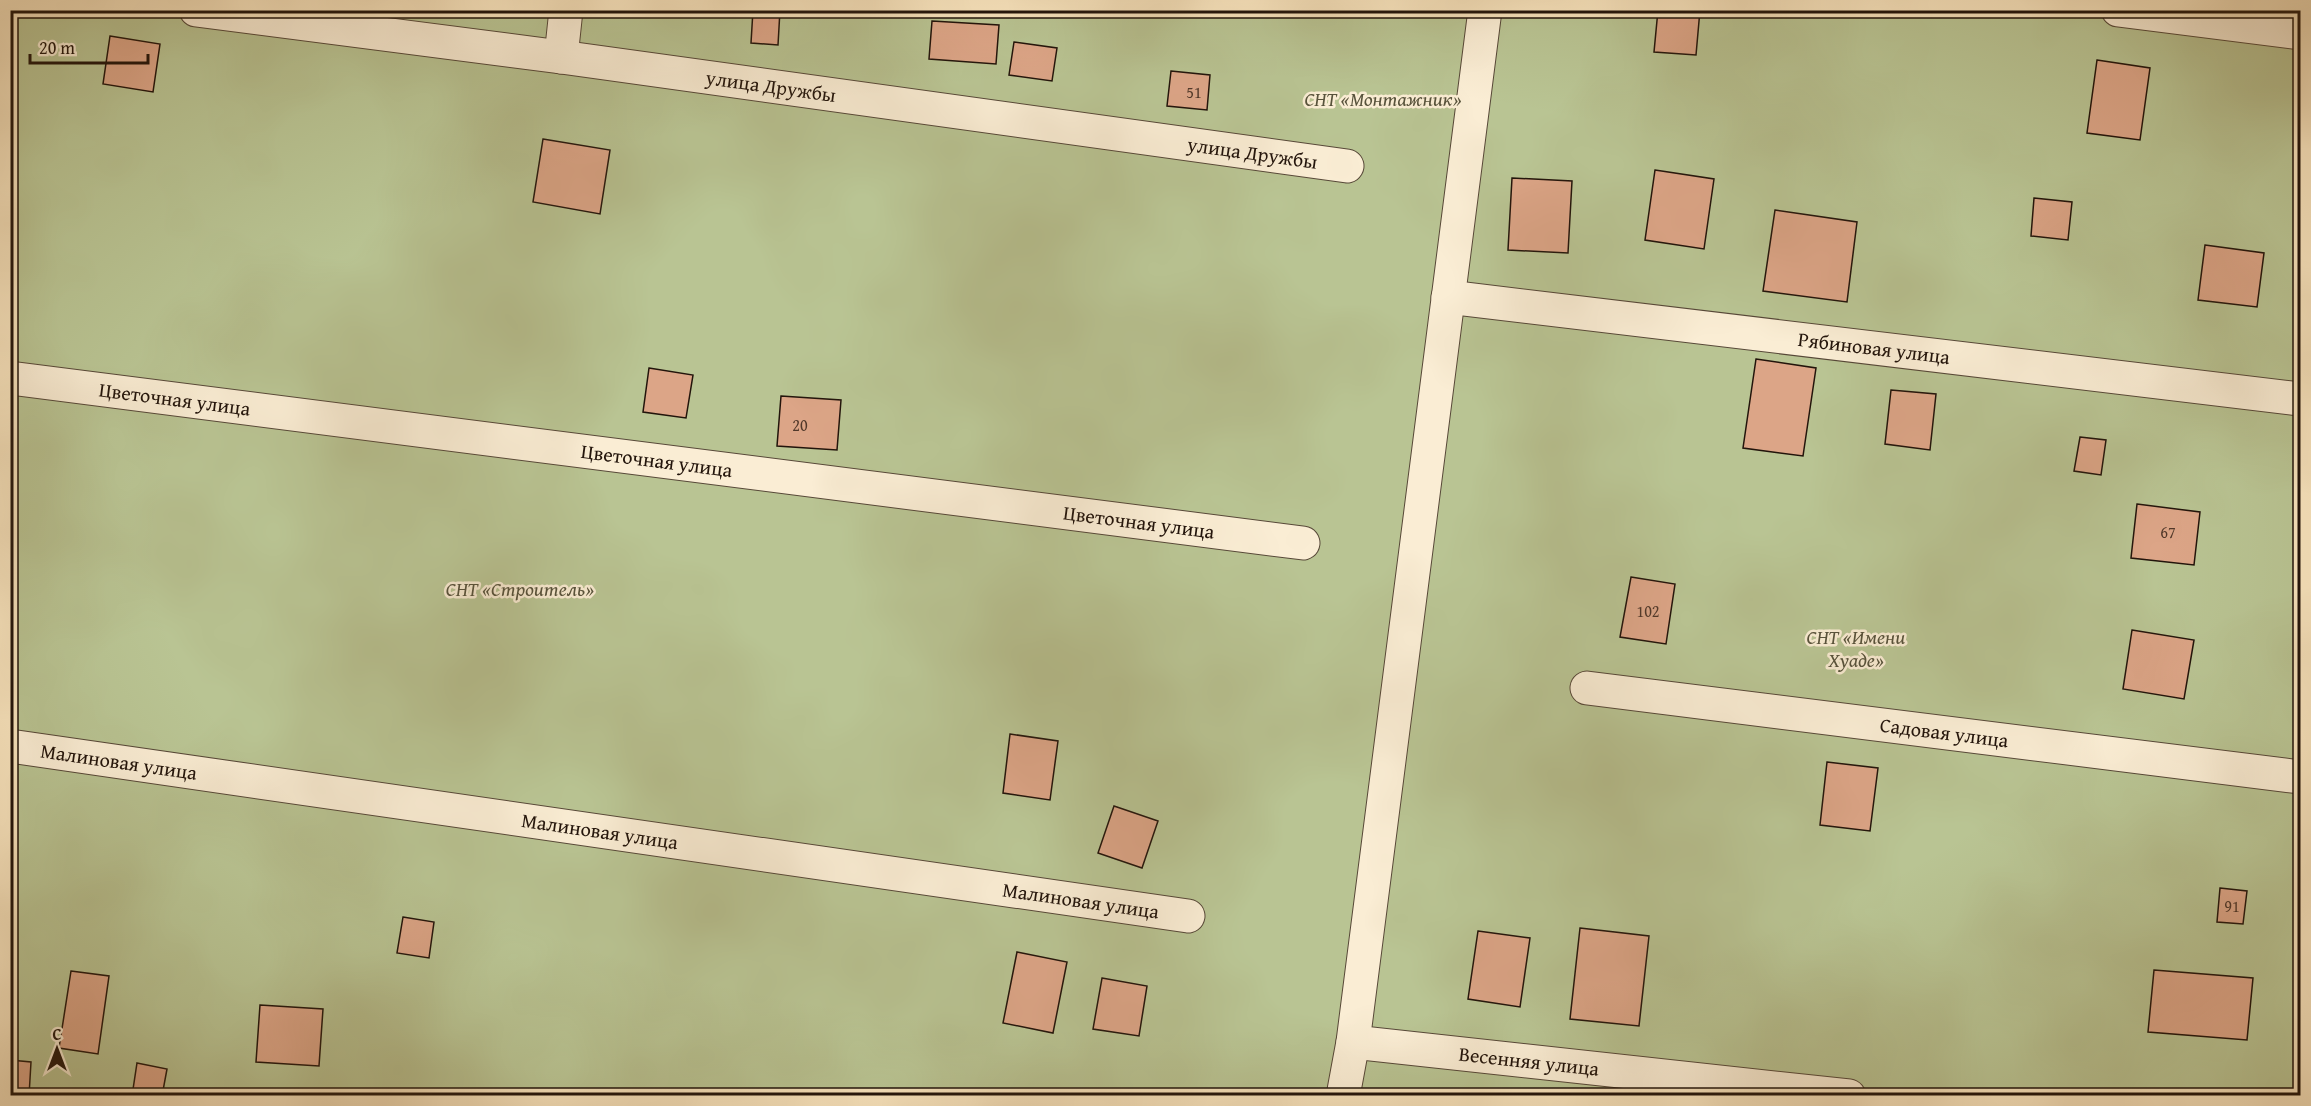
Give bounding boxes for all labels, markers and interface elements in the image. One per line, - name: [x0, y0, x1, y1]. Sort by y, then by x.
- scale bar: [30, 27, 148, 65]
- text: 20 m: [39, 34, 75, 61]
- street label: улица Дружбы: [703, 62, 838, 109]
- house number: 51: [1186, 80, 1202, 104]
- park label: СНТ «Монтажник»: [1304, 84, 1462, 113]
- street label: улица Дружбы: [1185, 129, 1319, 176]
- street label: Рябиновая улица: [1796, 324, 1952, 371]
- street label: Цветочная улица: [97, 374, 253, 423]
- house number: 20: [792, 413, 808, 437]
- street label: Цветочная улица: [579, 436, 735, 484]
- street label: Цветочная улица: [1062, 498, 1217, 546]
- house number: 67: [2160, 520, 2176, 544]
- park label: СНТ «Строитель»: [446, 574, 594, 603]
- house number: 102: [1636, 599, 1660, 623]
- park label: СНТ «Имени Хуаде»: [1807, 622, 1905, 674]
- street label: Садовая улица: [1878, 710, 2011, 755]
- street label: Малиновая улица: [39, 736, 200, 787]
- street label: Малиновая улица: [520, 805, 681, 856]
- street label: Малиновая улица: [1001, 874, 1162, 926]
- house number: 91: [2224, 894, 2240, 918]
- north arrow: [27, 1019, 87, 1079]
- text: С: [52, 1022, 62, 1046]
- street label: Весенняя улица: [1457, 1039, 1601, 1083]

